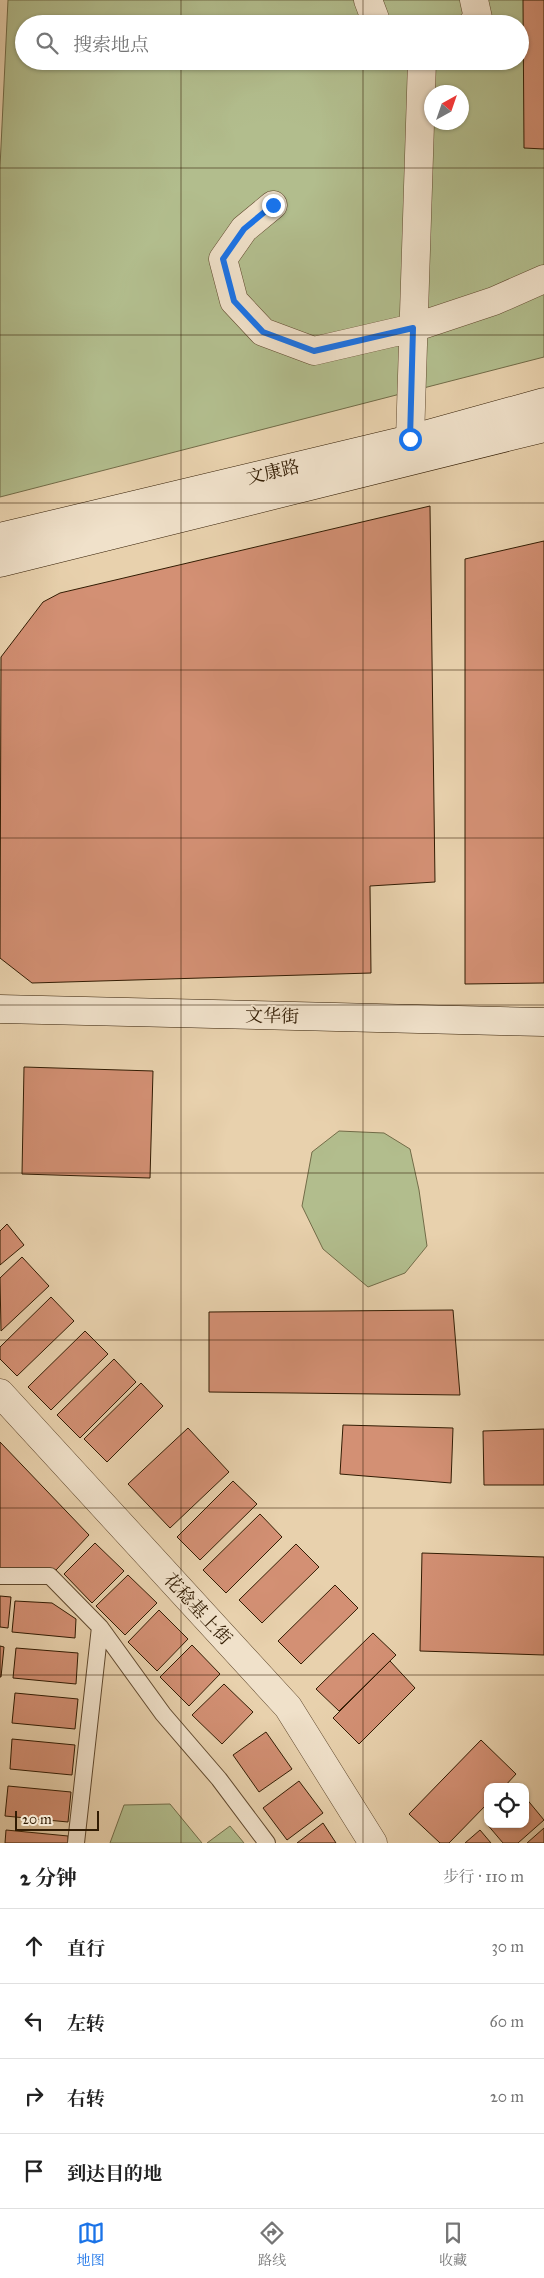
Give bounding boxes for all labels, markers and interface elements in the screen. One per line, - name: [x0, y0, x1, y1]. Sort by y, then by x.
- search box: [15, 15, 529, 70]
- icon: search: [33, 29, 61, 57]
- text: 搜索地点: [73, 33, 149, 56]
- north arrow: [424, 85, 469, 130]
- route end: [262, 194, 285, 217]
- route start: [399, 428, 422, 451]
- street label: 文康路: [244, 455, 302, 489]
- street label: 文华街: [245, 1005, 299, 1027]
- street label: 花稔基上街: [159, 1569, 237, 1649]
- map controls: [484, 1783, 529, 1828]
- button: locate: [484, 1783, 529, 1828]
- scale bar: [15, 1808, 99, 1831]
- text: 20 m: [22, 1811, 52, 1828]
- text: 2 分钟: [20, 1865, 77, 1891]
- text: 步行 · 110 m: [443, 1867, 524, 1886]
- icon: ahead: [20, 1932, 48, 1960]
- text: 直行: [67, 1937, 105, 1960]
- text: 30 m: [491, 1937, 524, 1956]
- icon: left: [20, 2007, 48, 2035]
- text: 左转: [67, 2012, 105, 2035]
- text: 60 m: [490, 2012, 524, 2031]
- icon: right: [20, 2082, 48, 2110]
- text: 右转: [67, 2087, 105, 2110]
- text: 20 m: [490, 2087, 524, 2106]
- icon: arrive: [20, 2157, 48, 2185]
- text: 到达目的地: [67, 2162, 162, 2185]
- tab: 地图: [77, 2219, 105, 2269]
- tab: 路线: [258, 2219, 286, 2269]
- tab: 收藏: [439, 2219, 467, 2269]

